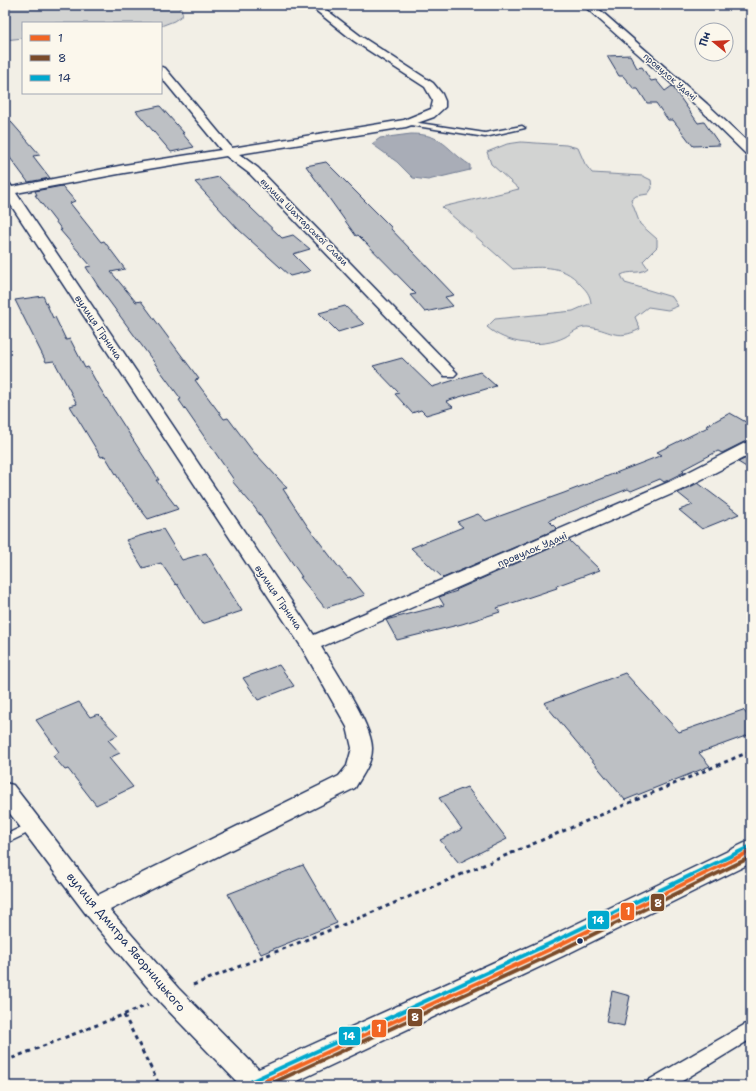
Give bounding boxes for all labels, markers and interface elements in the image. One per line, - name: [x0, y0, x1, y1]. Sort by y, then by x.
- legend: [22, 22, 162, 94]
- north arrow: [694, 22, 734, 62]
- text: 1: [58, 30, 63, 46]
- text: Пн: [696, 30, 714, 48]
- text: 8: [58, 50, 66, 66]
- street label: провулок Удачі: [641, 50, 699, 104]
- text: 14: [58, 70, 71, 86]
- street label: вулиця Шахтарської Слави: [258, 176, 351, 269]
- street label: вулиця Гірнича: [72, 292, 126, 363]
- street label: провулок Удачі: [495, 529, 569, 570]
- street label: вулиця Гірнича: [252, 562, 306, 633]
- street label: вулиця Дмитра Яворницького: [63, 869, 189, 1015]
- line badge: 8: [650, 893, 665, 912]
- text: 8: [654, 896, 662, 911]
- line badge: 1: [620, 902, 635, 921]
- text: 1: [625, 904, 631, 919]
- line badge: 14: [587, 910, 610, 930]
- text: 14: [592, 913, 605, 928]
- unlabelled marker: [575, 936, 585, 946]
- line badge: 8: [407, 1008, 423, 1027]
- text: 8: [411, 1010, 419, 1025]
- line badge: 1: [371, 1019, 387, 1038]
- text: 1: [376, 1021, 382, 1036]
- line badge: 14: [338, 1026, 361, 1046]
- text: 14: [343, 1029, 356, 1044]

